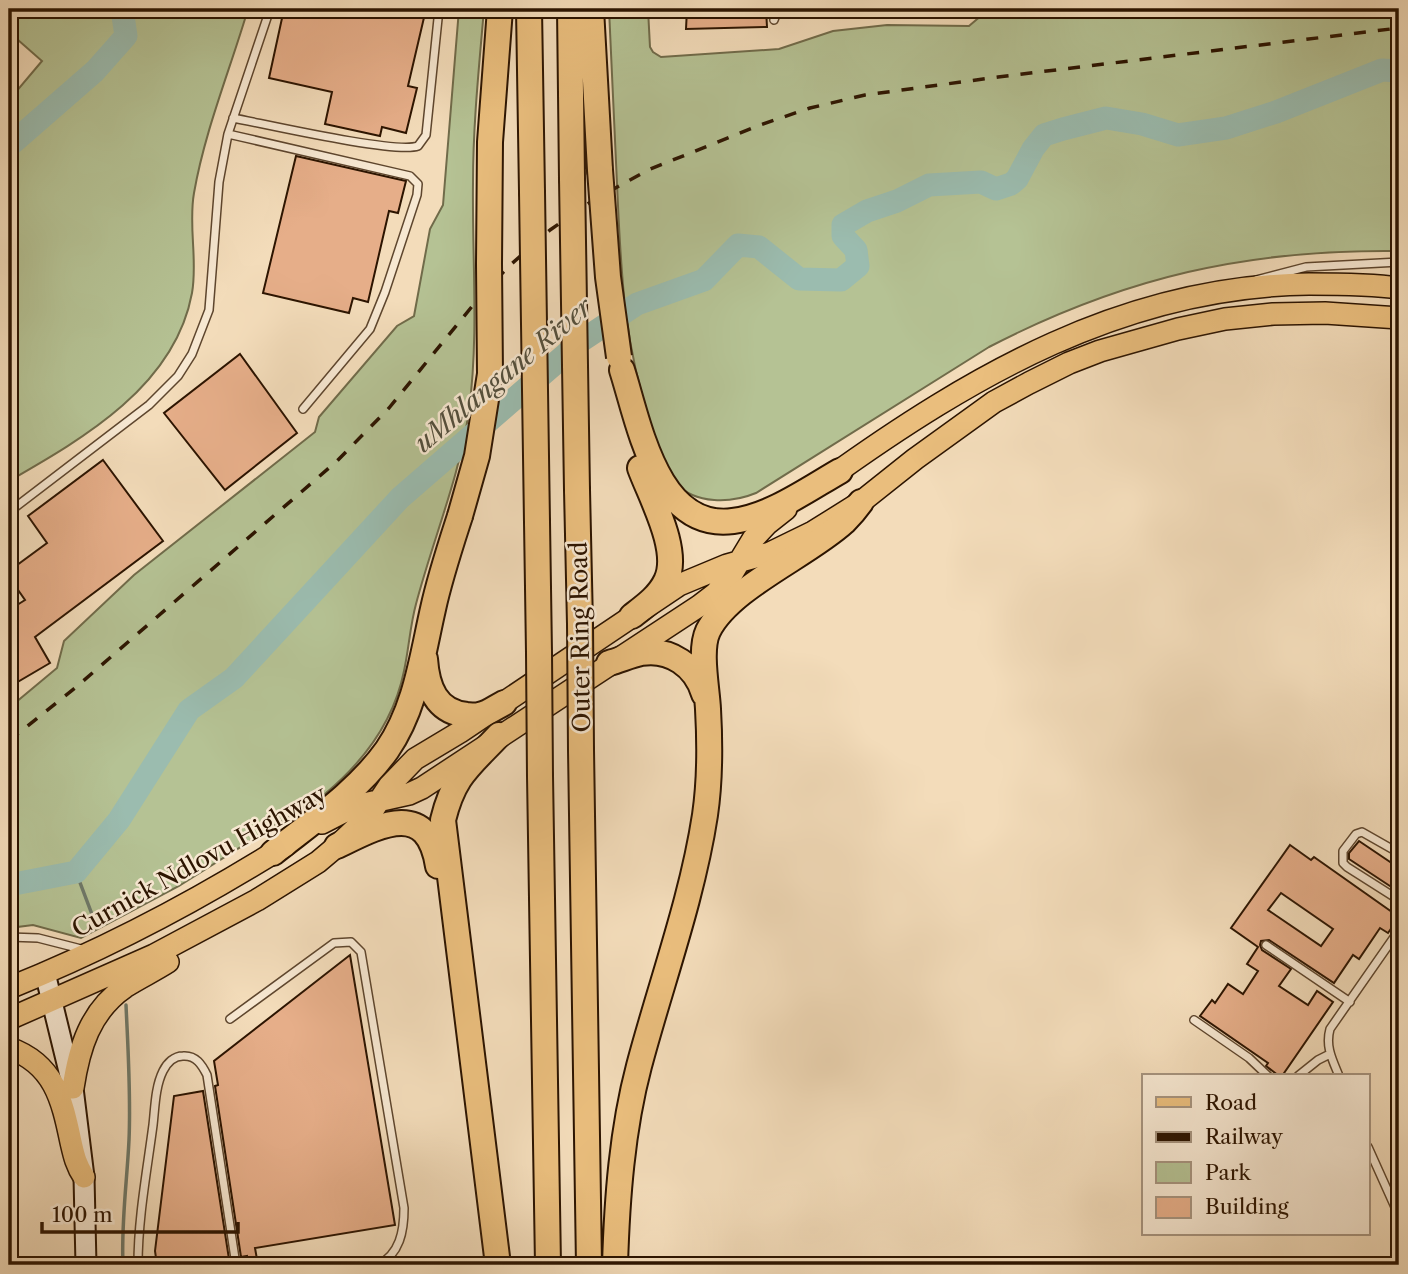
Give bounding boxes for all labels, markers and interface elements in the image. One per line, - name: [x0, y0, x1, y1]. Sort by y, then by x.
- water label: uMhlangane River: [407, 290, 600, 459]
- street label: Outer Ring Road: [564, 541, 596, 733]
- street label: Curnick Ndlovu Highway: [67, 778, 332, 943]
- legend: [1142, 1074, 1370, 1236]
- text: Road: [1205, 1090, 1257, 1115]
- text: Railway: [1205, 1124, 1283, 1149]
- text: Park: [1205, 1160, 1251, 1185]
- scale bar: [42, 1190, 238, 1234]
- text: Building: [1205, 1194, 1290, 1219]
- text: 100 m: [52, 1202, 113, 1227]

